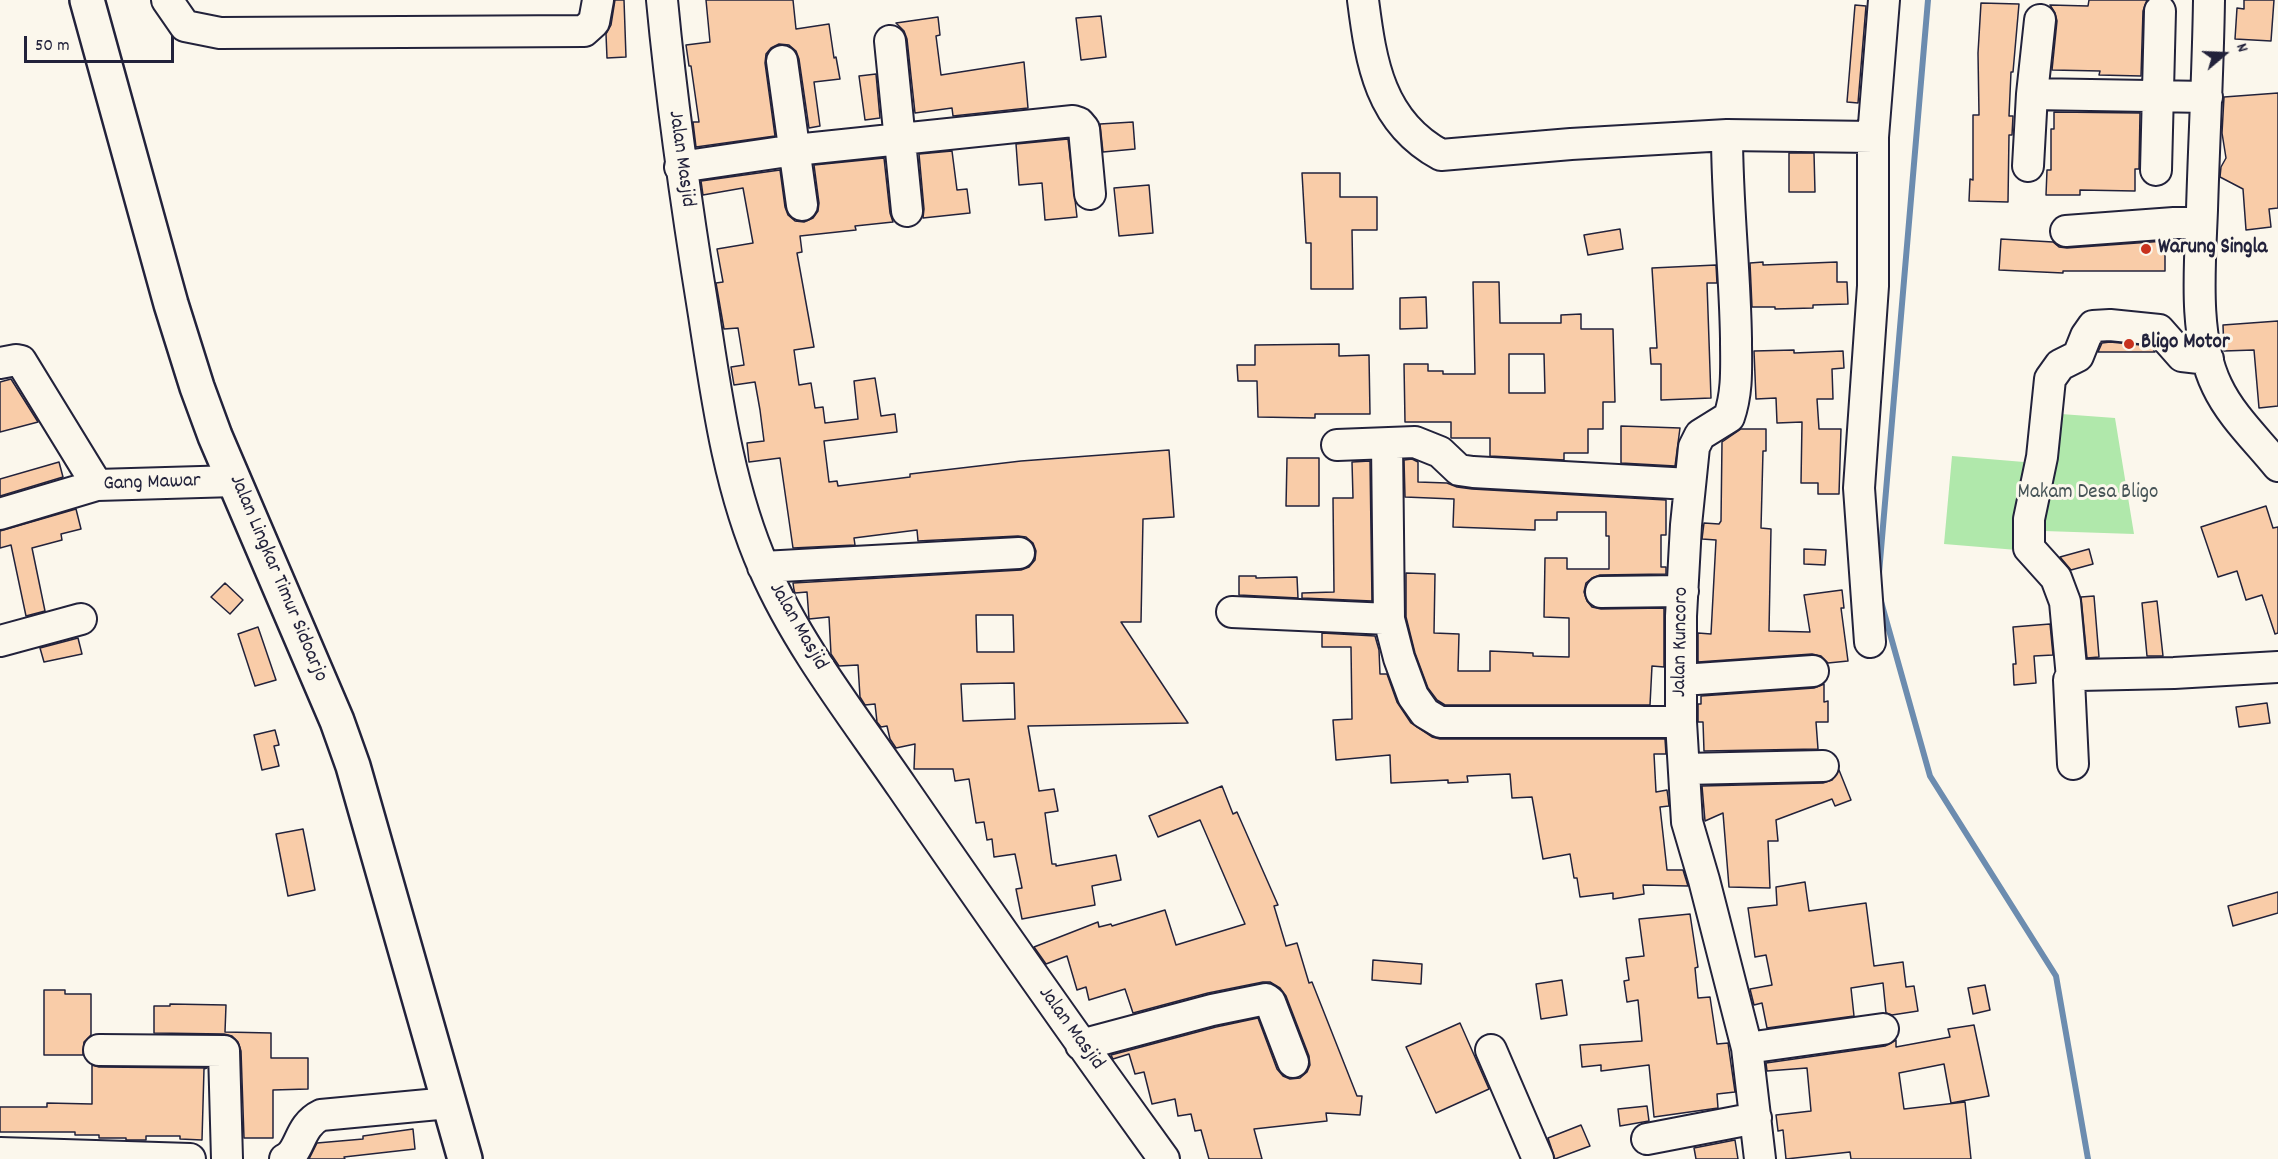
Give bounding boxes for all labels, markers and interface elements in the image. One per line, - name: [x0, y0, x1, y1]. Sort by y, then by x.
- scale bar: [27, 24, 177, 62]
- north arrow: [2194, 24, 2254, 84]
- text: 50 m: [35, 34, 70, 59]
- text: N: [2229, 40, 2254, 55]
- street label: Jalan Masjid: [661, 109, 699, 209]
- place label: Warung Singla: [2158, 236, 2267, 262]
- marker: Warung Singla: [2139, 242, 2153, 256]
- place label: Bligo Motor: [2141, 331, 2230, 357]
- marker: Bligo Motor: [2122, 337, 2136, 351]
- street label: Gang Mawar: [103, 470, 201, 498]
- street label: Jalan Lingkar Timur Sidoarjo: [222, 472, 332, 686]
- park label: Makam Desa Bligo: [2018, 481, 2158, 507]
- street label: Jalan Masjid: [762, 579, 832, 675]
- street label: Jalan Kuncoro: [1668, 587, 1696, 697]
- street label: Jalan Masjid: [1031, 982, 1109, 1076]

